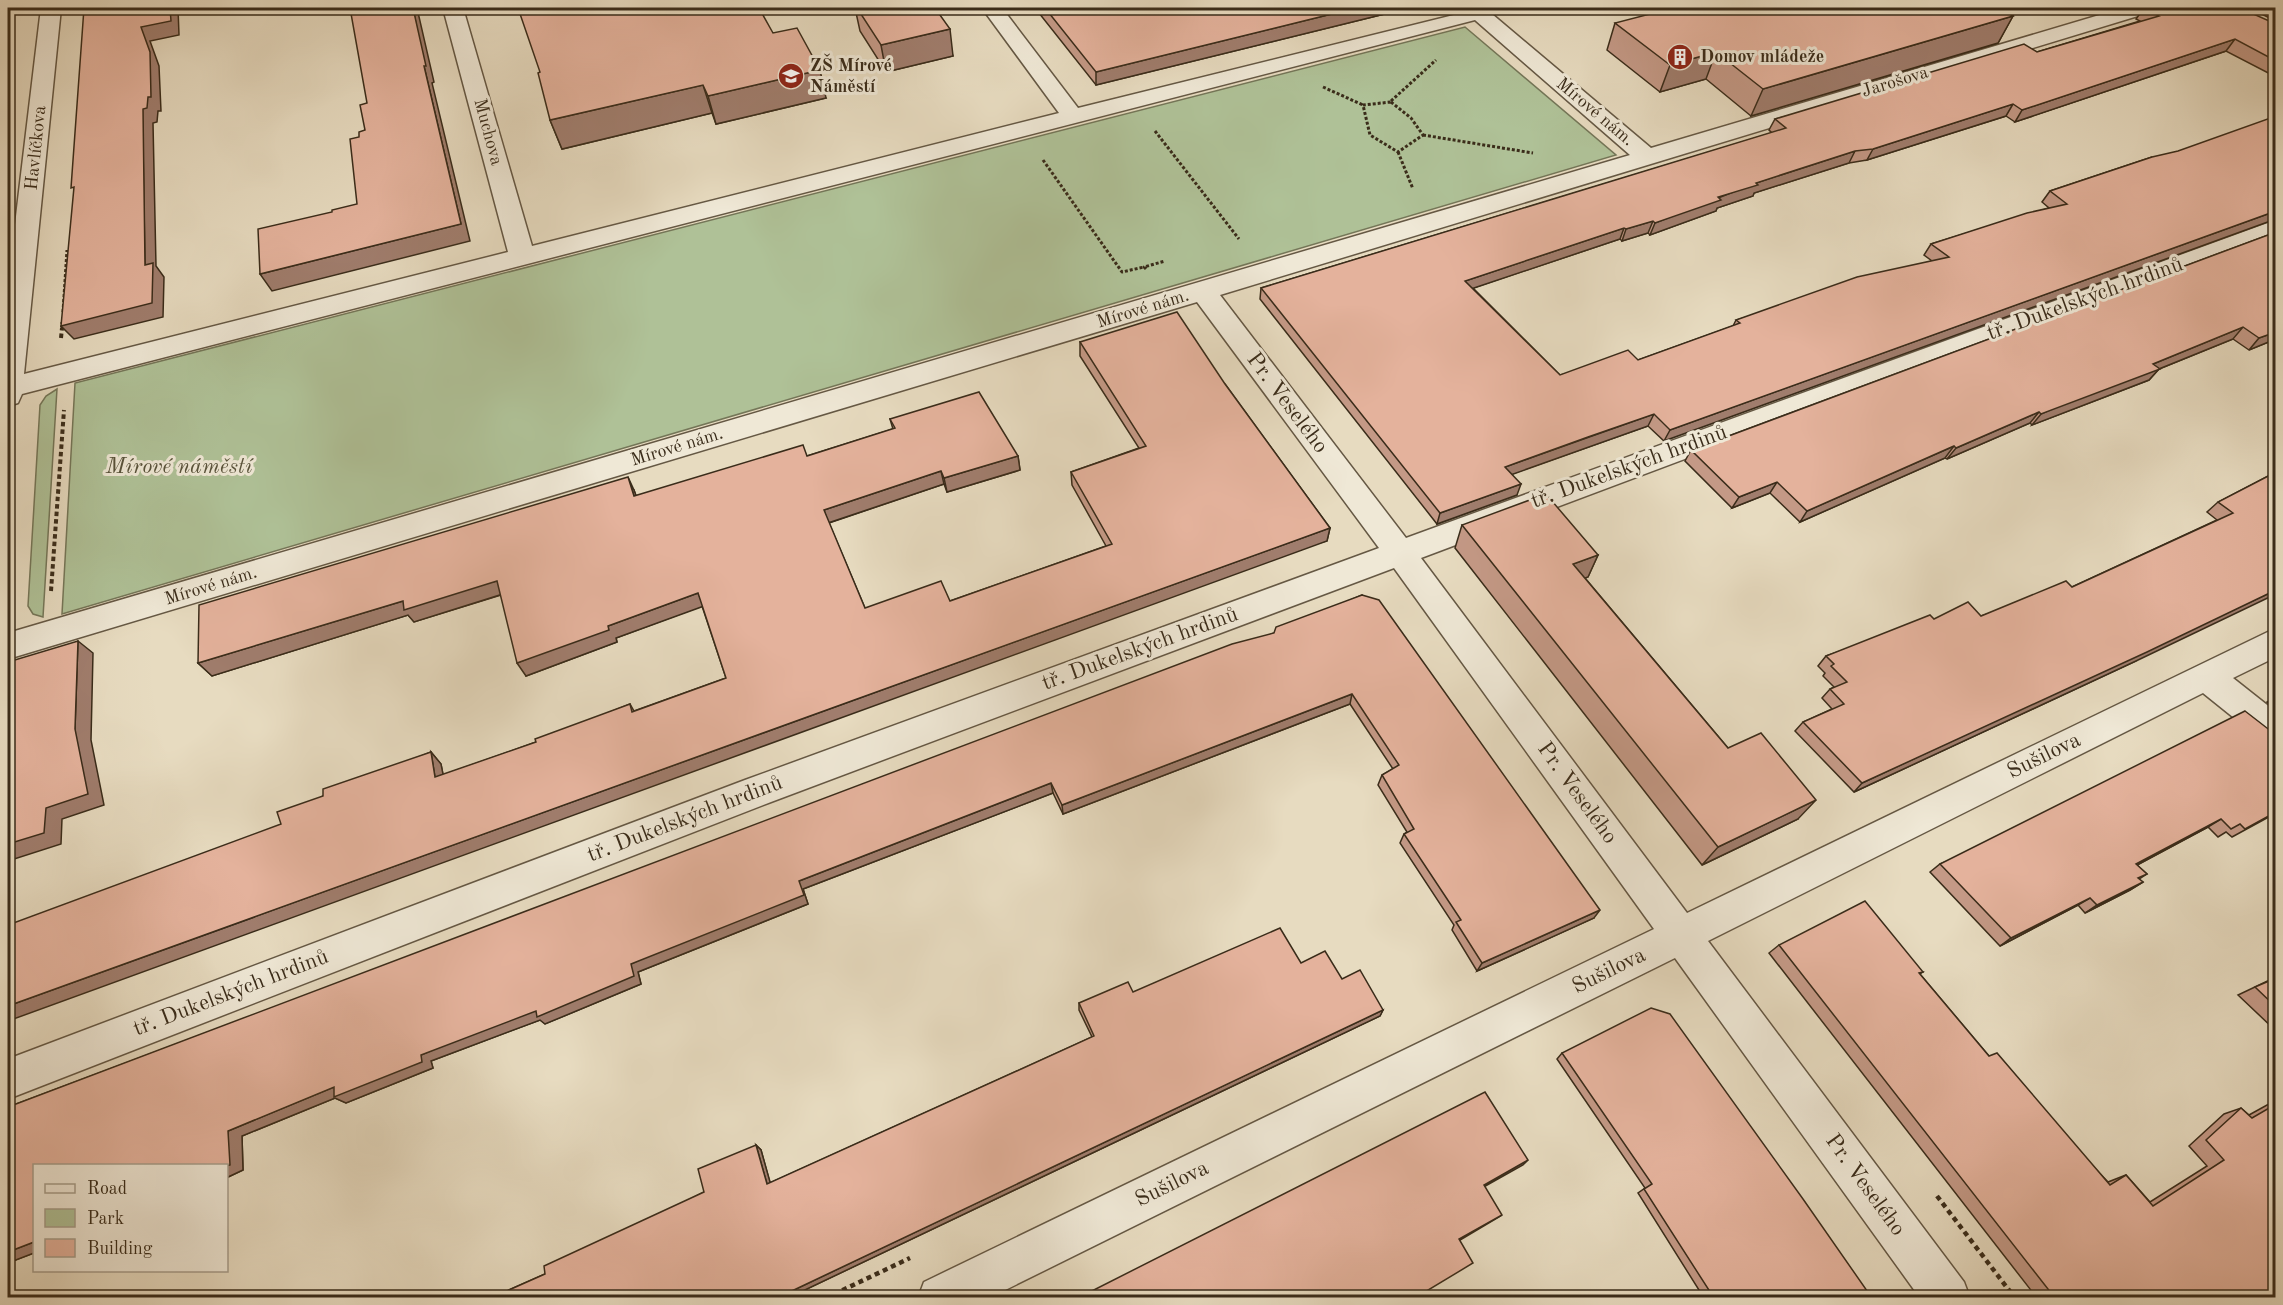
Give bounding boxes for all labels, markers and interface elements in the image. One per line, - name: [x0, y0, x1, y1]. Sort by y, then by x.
- building icon: Domov mládeže: [1665, 42, 1695, 72]
- place label: Domov mládeže: [1700, 48, 1824, 66]
- place label: ZŠ Mírové Náměstí: [810, 53, 892, 96]
- school or university icon: ZŠ Mírové Náměstí: [776, 61, 806, 91]
- street label: Jarošova: [1859, 63, 1931, 101]
- street label: Mírové nám.: [1553, 74, 1637, 150]
- street label: Muchova: [470, 97, 506, 167]
- street label: Havlíčkova: [23, 105, 49, 191]
- street label: tř. Dukelských hrdinů: [1984, 253, 2186, 345]
- street label: Mírové nám.: [1095, 286, 1191, 332]
- street label: Pr. Veselého: [1242, 348, 1332, 458]
- street label: tř. Dukelských hrdinů: [1528, 421, 1730, 513]
- street label: Mírové nám.: [629, 424, 725, 470]
- park label: Mírové náměstí: [105, 456, 254, 478]
- street label: Mírové nám.: [163, 563, 259, 609]
- street label: tř. Dukelských hrdinů: [1039, 603, 1241, 695]
- street label: Sušilova: [2004, 729, 2084, 783]
- street label: Pr. Veselého: [1533, 738, 1621, 848]
- street label: tř. Dukelských hrdinů: [585, 772, 786, 866]
- street label: Sušilova: [1569, 944, 1649, 998]
- street label: tř. Dukelských hrdinů: [131, 946, 332, 1040]
- street label: Pr. Veselého: [1821, 1130, 1909, 1240]
- street label: Sušilova: [1132, 1157, 1212, 1211]
- legend: [33, 1164, 228, 1272]
- text: Road: [87, 1180, 127, 1198]
- text: Park: [87, 1210, 124, 1228]
- text: Building: [87, 1240, 153, 1258]

